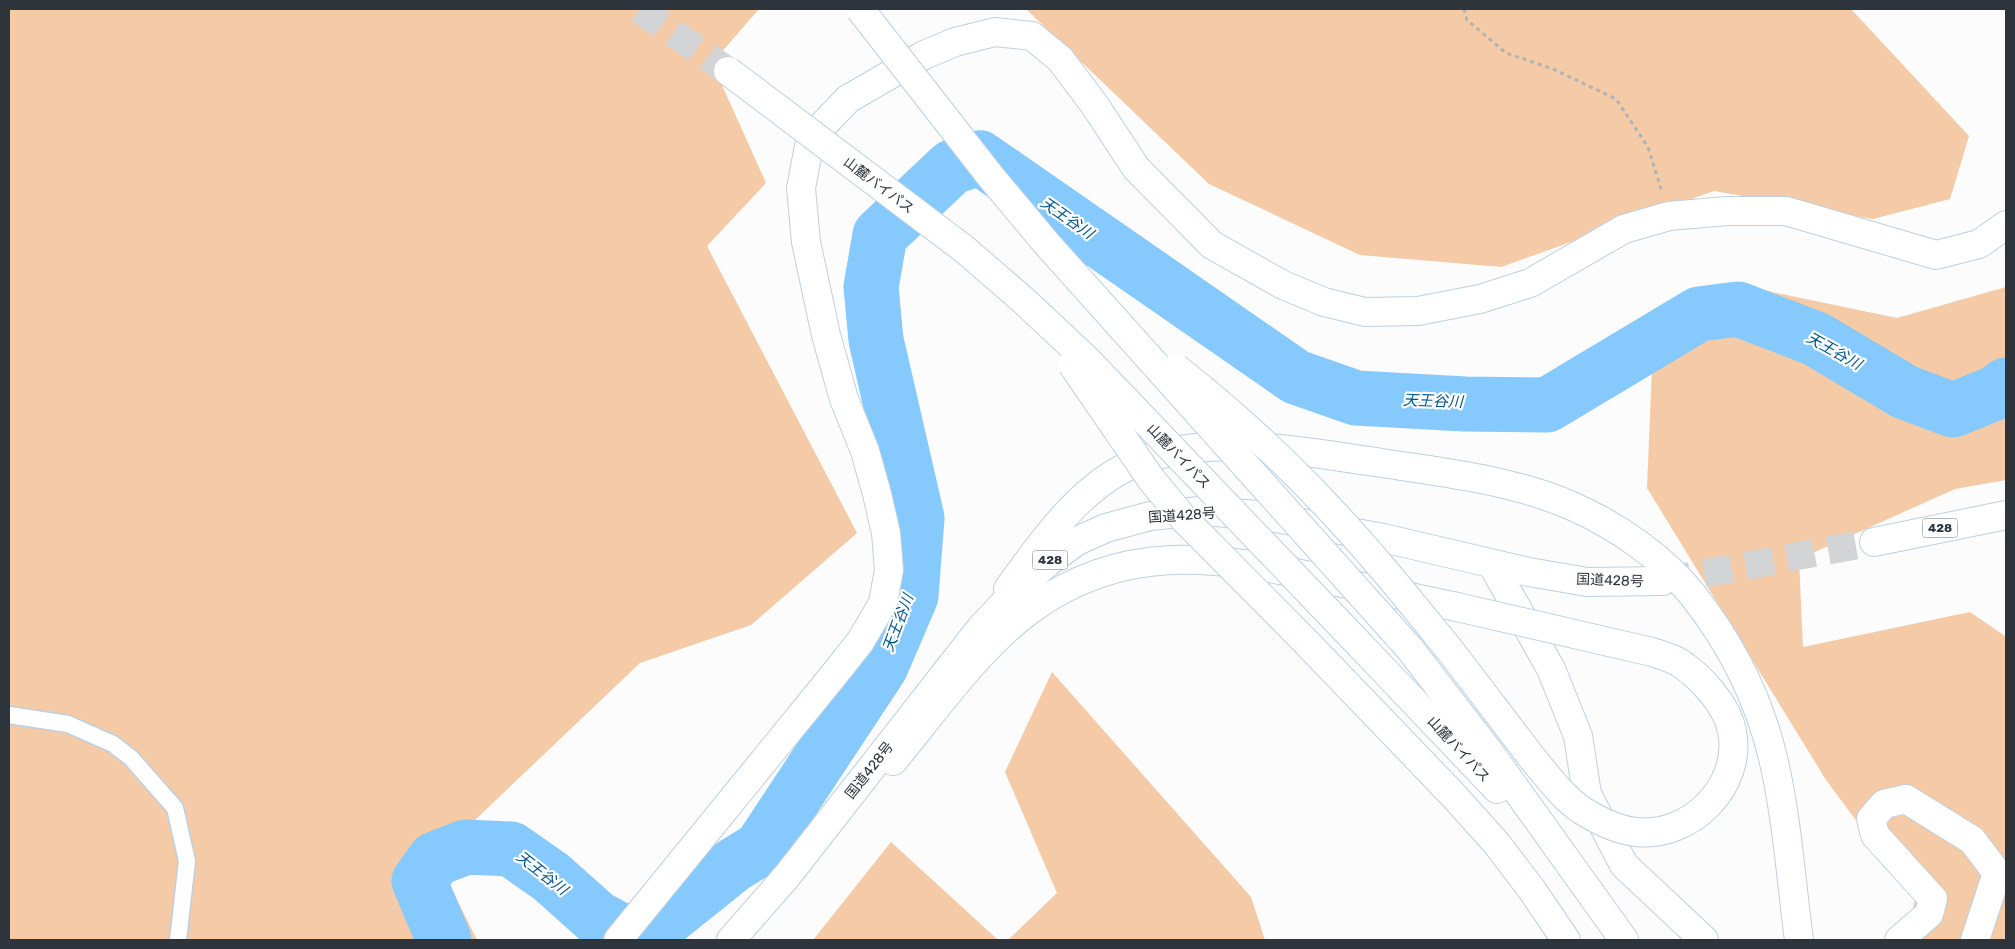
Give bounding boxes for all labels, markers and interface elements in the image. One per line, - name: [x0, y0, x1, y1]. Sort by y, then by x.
- street label: 山麓バイパス: [840, 153, 917, 217]
- water label: 天王谷川: [1037, 193, 1098, 244]
- water label: 天王谷川: [1803, 329, 1866, 374]
- water label: 天王谷川: [1403, 391, 1465, 411]
- street label: 山麓バイパス: [1143, 420, 1214, 492]
- street label: 国道428号: [1148, 505, 1216, 526]
- road number: 428: [1922, 518, 1958, 538]
- road number: 428: [1032, 550, 1068, 570]
- street label: 国道428号: [1576, 571, 1644, 590]
- water label: 天王谷川: [879, 590, 918, 654]
- street label: 山麓バイパス: [1424, 713, 1493, 786]
- street label: 国道428号: [842, 738, 897, 802]
- water label: 天王谷川: [513, 847, 573, 900]

